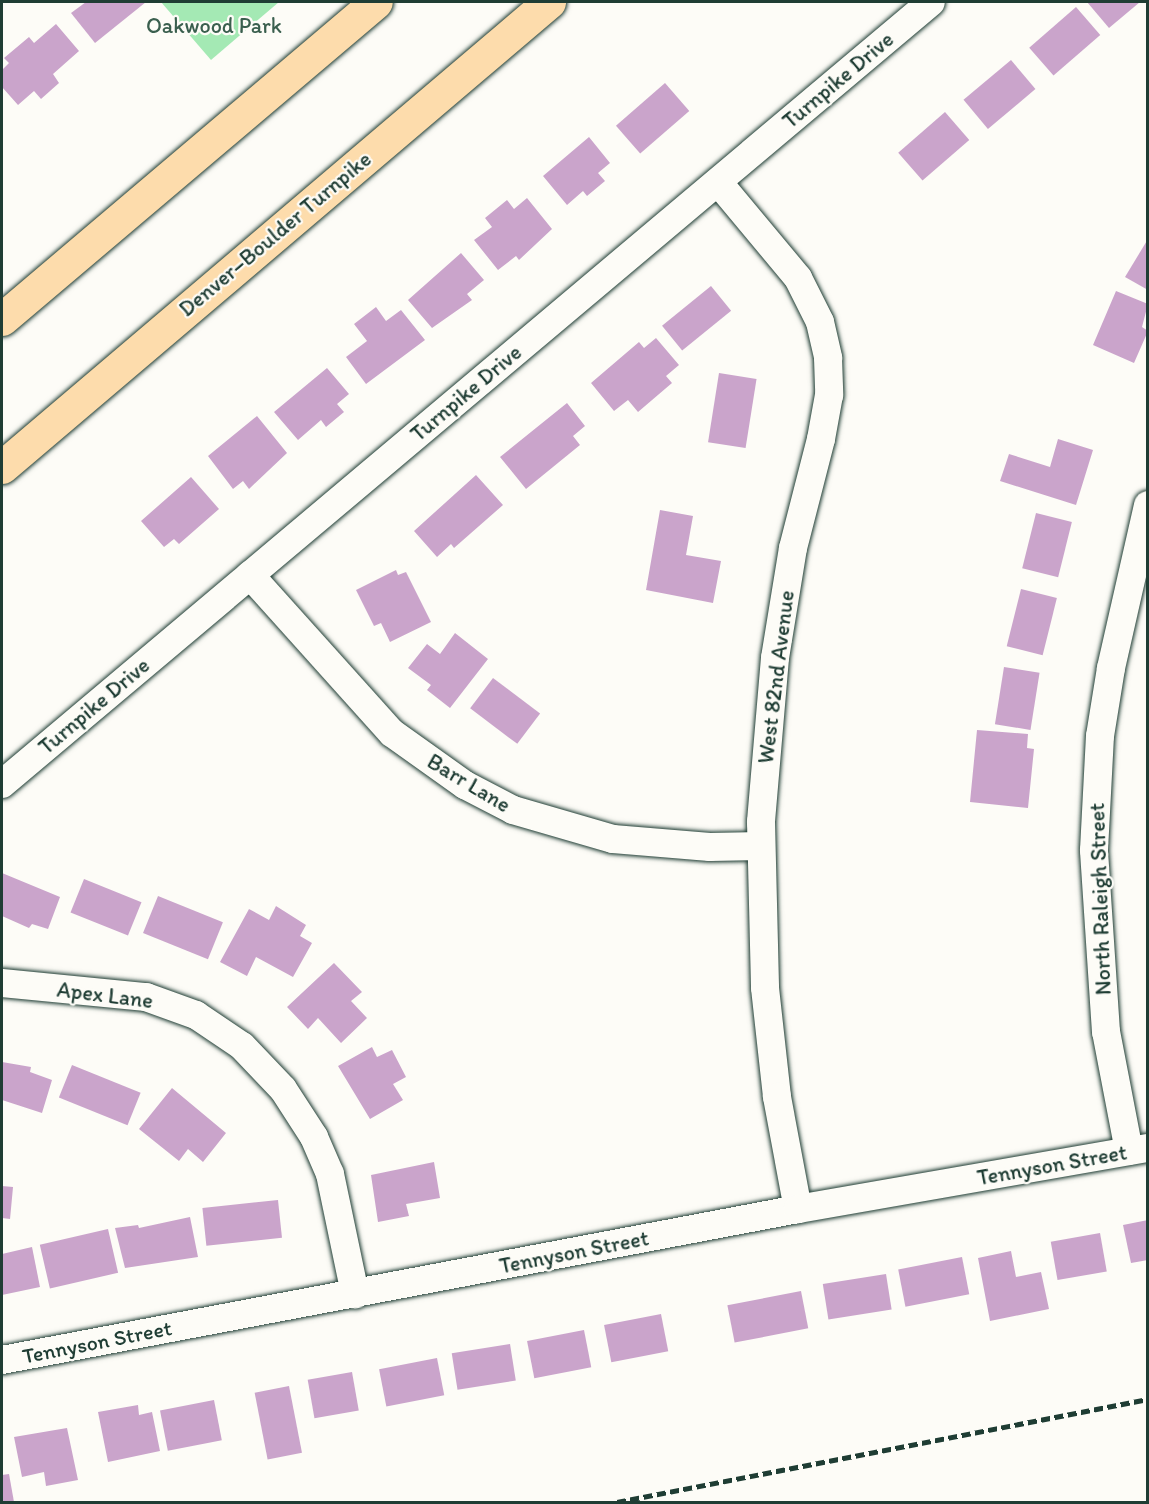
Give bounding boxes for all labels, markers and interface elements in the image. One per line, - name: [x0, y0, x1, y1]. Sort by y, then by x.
- park label: Oakwood Park: [146, 13, 282, 39]
- street label: Turnpike Drive: [777, 26, 899, 134]
- street label: Denver–Boulder Turnpike: [174, 146, 376, 322]
- street label: Turnpike Drive: [405, 339, 527, 447]
- street label: West 82nd Avenue: [752, 589, 800, 765]
- street label: Turnpike Drive: [33, 652, 155, 760]
- street label: Barr Lane: [422, 748, 516, 818]
- street label: North Raleigh Street: [1083, 802, 1117, 996]
- street label: Apex Lane: [55, 976, 155, 1014]
- street label: Tennyson Street: [975, 1139, 1129, 1191]
- street label: Tennyson Street: [497, 1225, 651, 1279]
- street label: Tennyson Street: [20, 1315, 174, 1369]

